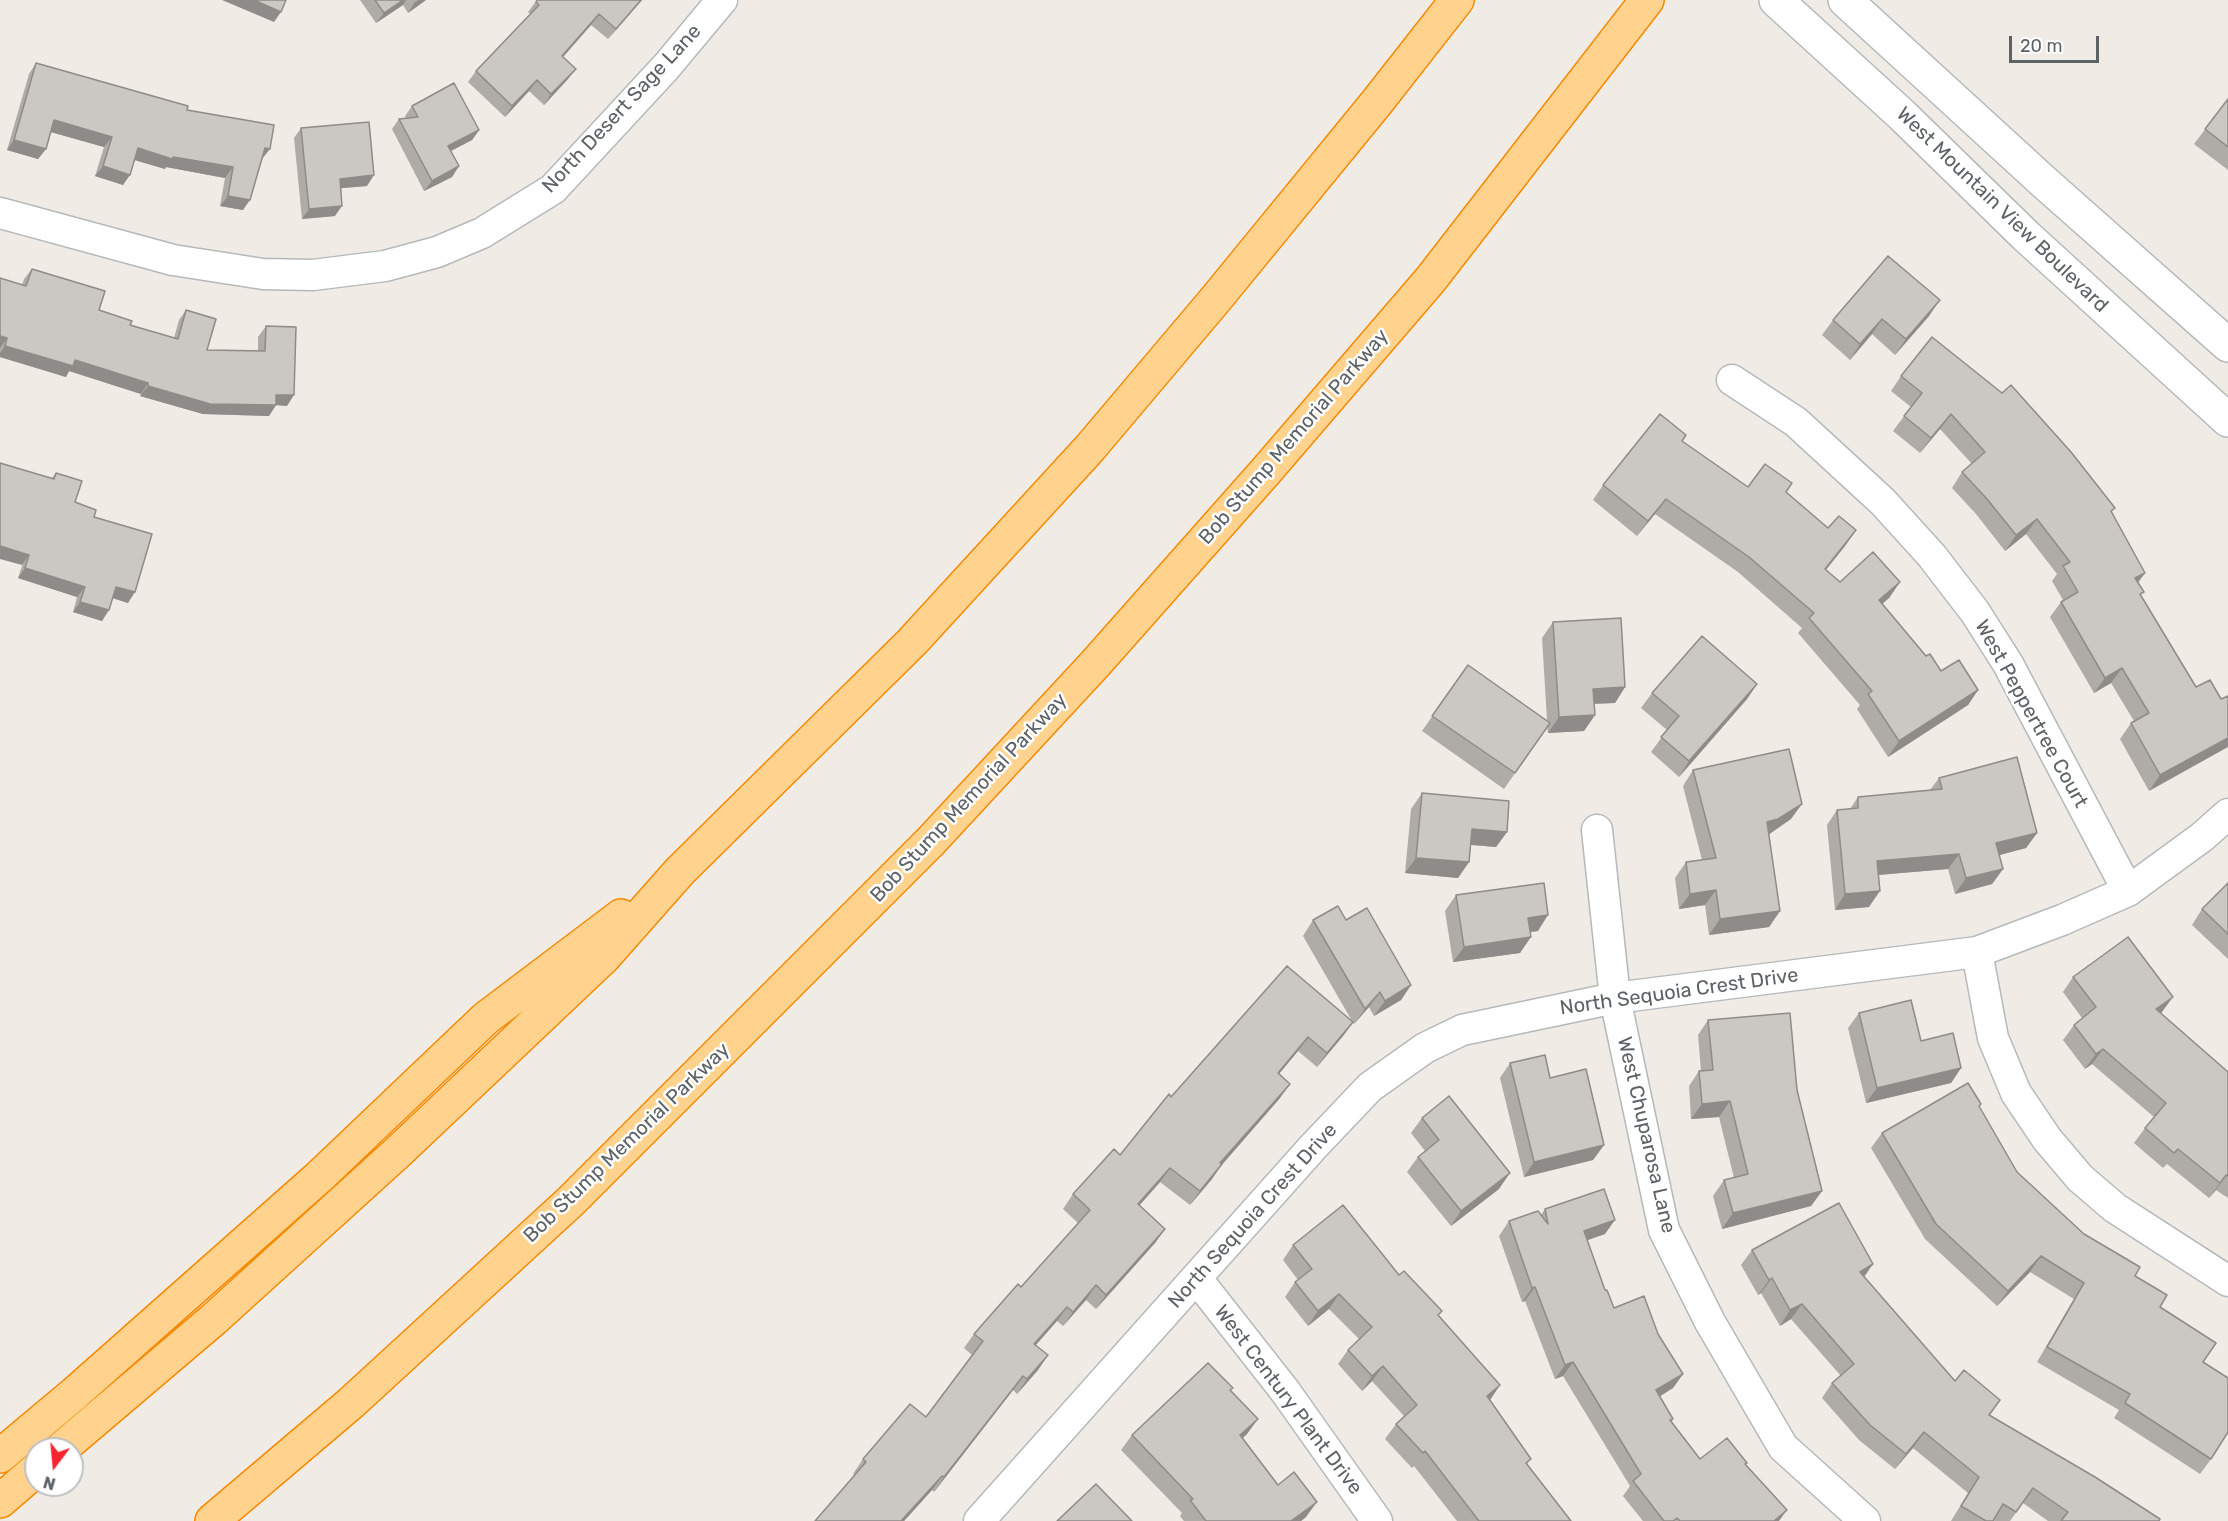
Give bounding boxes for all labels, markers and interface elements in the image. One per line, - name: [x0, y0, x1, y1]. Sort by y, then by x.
- street label: North Desert Sage Lane: [538, 20, 706, 198]
- scale bar: [2012, 24, 2102, 62]
- text: 20 m: [2020, 35, 2062, 57]
- street label: West Mountain View Boulevard: [1891, 102, 2113, 318]
- street label: Bob Stump Memorial Parkway: [1194, 324, 1394, 550]
- street label: West Peppertree Court: [1969, 616, 2093, 812]
- street label: Bob Stump Memorial Parkway: [866, 688, 1072, 908]
- street label: North Sequoia Crest Drive: [1558, 963, 1800, 1021]
- street label: West Chuparosa Lane: [1612, 1034, 1680, 1236]
- street label: Bob Stump Memorial Parkway: [519, 1038, 735, 1248]
- street label: North Sequoia Crest Drive: [1164, 1119, 1342, 1313]
- street label: West Century Plant Drive: [1209, 1300, 1367, 1500]
- north arrow: [24, 1437, 84, 1497]
- text: N: [41, 1472, 58, 1494]

